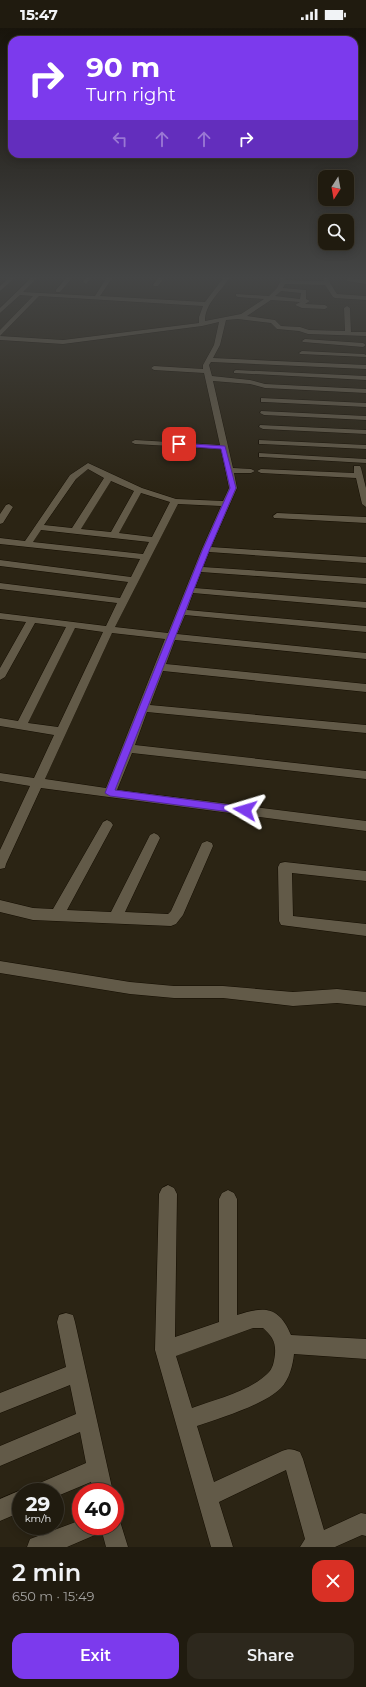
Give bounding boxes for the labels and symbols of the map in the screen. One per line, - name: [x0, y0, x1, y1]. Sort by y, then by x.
- north arrow: [318, 170, 354, 206]
- pin: [162, 427, 196, 461]
- position arrow: [224, 789, 266, 831]
- speed limit sign: 40: [72, 1483, 124, 1535]

